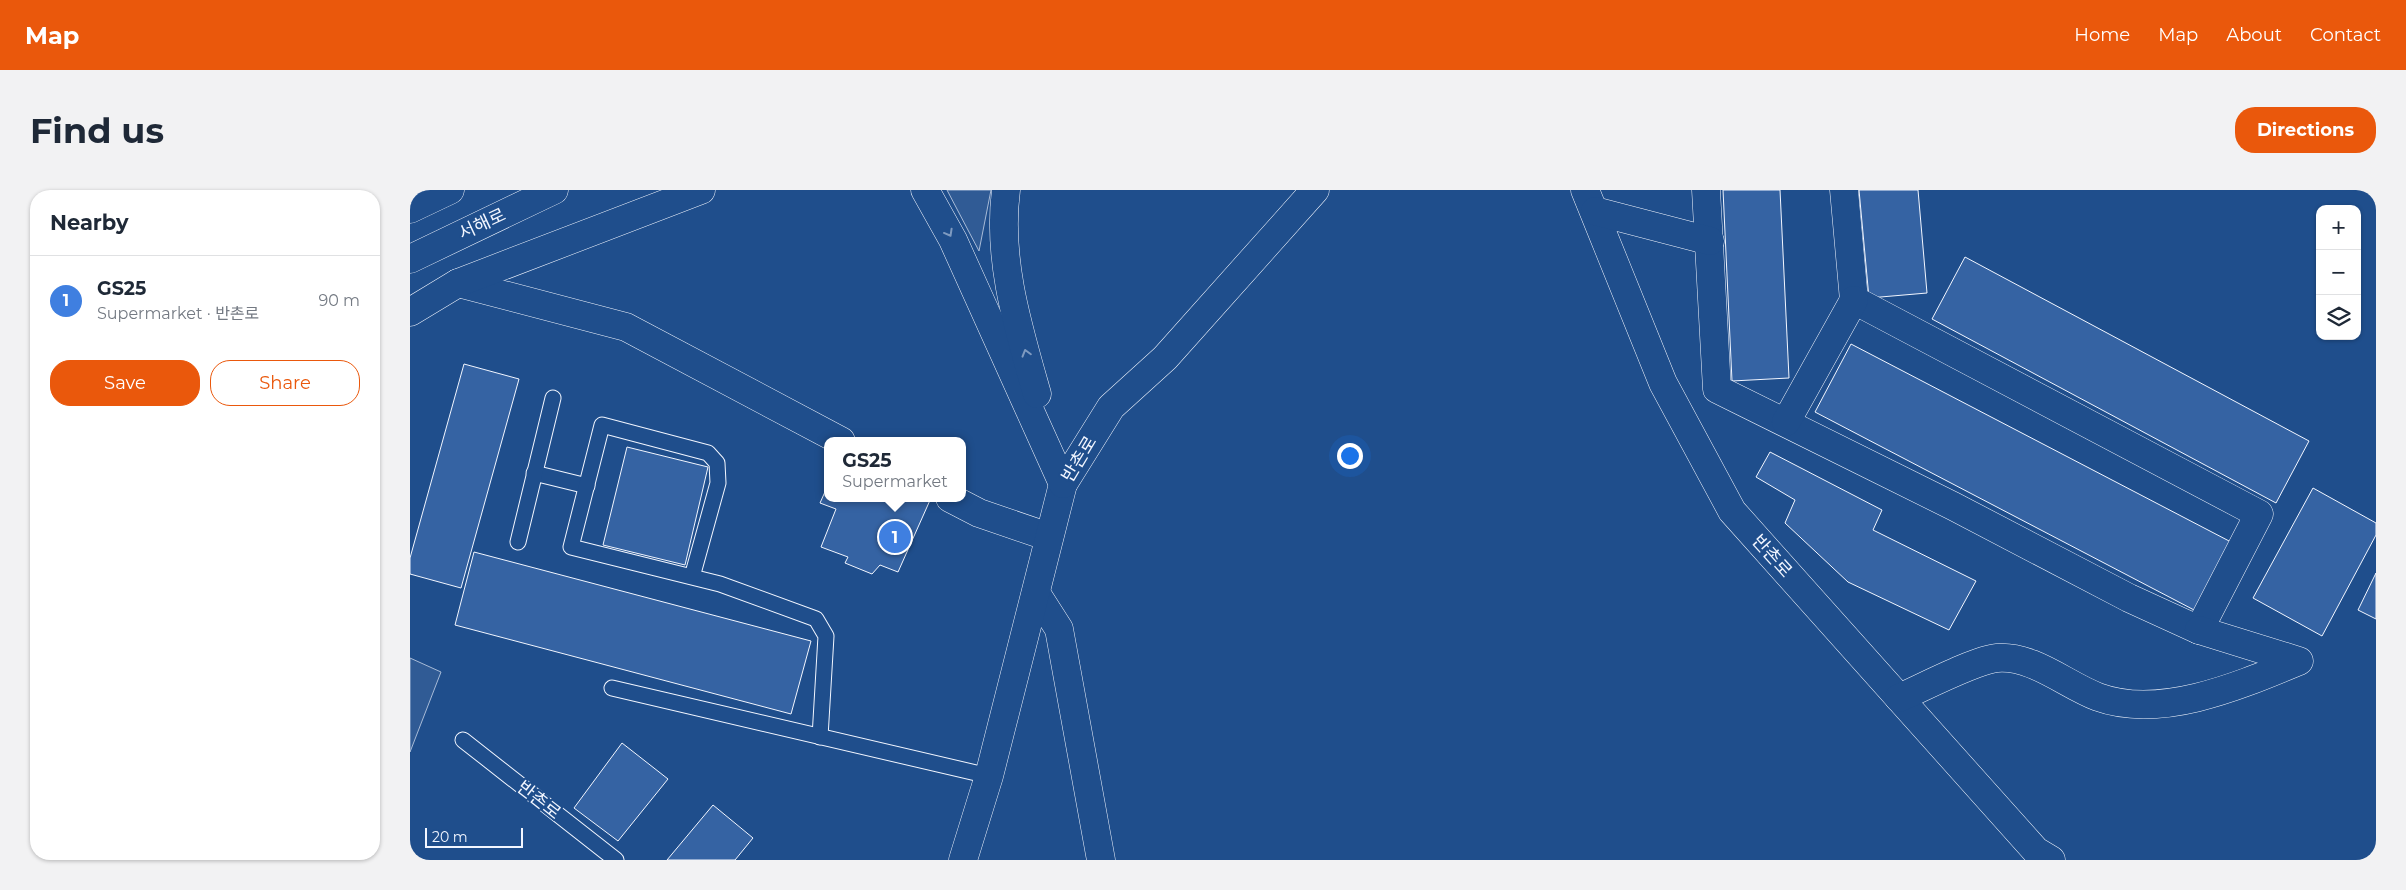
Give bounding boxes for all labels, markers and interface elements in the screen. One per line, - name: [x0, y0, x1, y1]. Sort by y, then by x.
- text: Map: [25, 21, 79, 50]
- text: Home: [2074, 24, 2130, 46]
- text: Map: [2158, 24, 2198, 46]
- text: About: [2226, 24, 2282, 46]
- text: Contact: [2310, 24, 2381, 46]
- button: Directions: [2235, 107, 2376, 153]
- text: Find us: [30, 109, 164, 152]
- street label: 서해로: [455, 204, 509, 244]
- map controls: [2316, 205, 2361, 340]
- button: +: [2316, 205, 2361, 250]
- text: Nearby: [50, 210, 129, 235]
- one-way arrow: [943, 227, 953, 236]
- button: −: [2316, 250, 2361, 295]
- text: GS25: [97, 277, 146, 300]
- text: 1: [63, 291, 69, 310]
- text: 90 m: [318, 291, 360, 310]
- button: layers: [2316, 295, 2361, 340]
- text: Supermarket · 반촌로: [97, 304, 259, 323]
- one-way arrow: [1021, 349, 1031, 357]
- button: Save: [50, 360, 200, 406]
- button: Share: [210, 360, 360, 406]
- street label: 반촌로: [1057, 432, 1101, 486]
- popup: [824, 437, 966, 502]
- your location: [1337, 443, 1363, 469]
- text: GS25: [842, 449, 892, 472]
- text: Supermarket: [842, 472, 948, 491]
- pin: 1: [879, 518, 911, 556]
- street label: 반촌로: [1747, 530, 1797, 582]
- street label: 반촌로: [513, 776, 565, 824]
- scale bar: [425, 825, 522, 848]
- text: 20 m: [432, 828, 468, 846]

